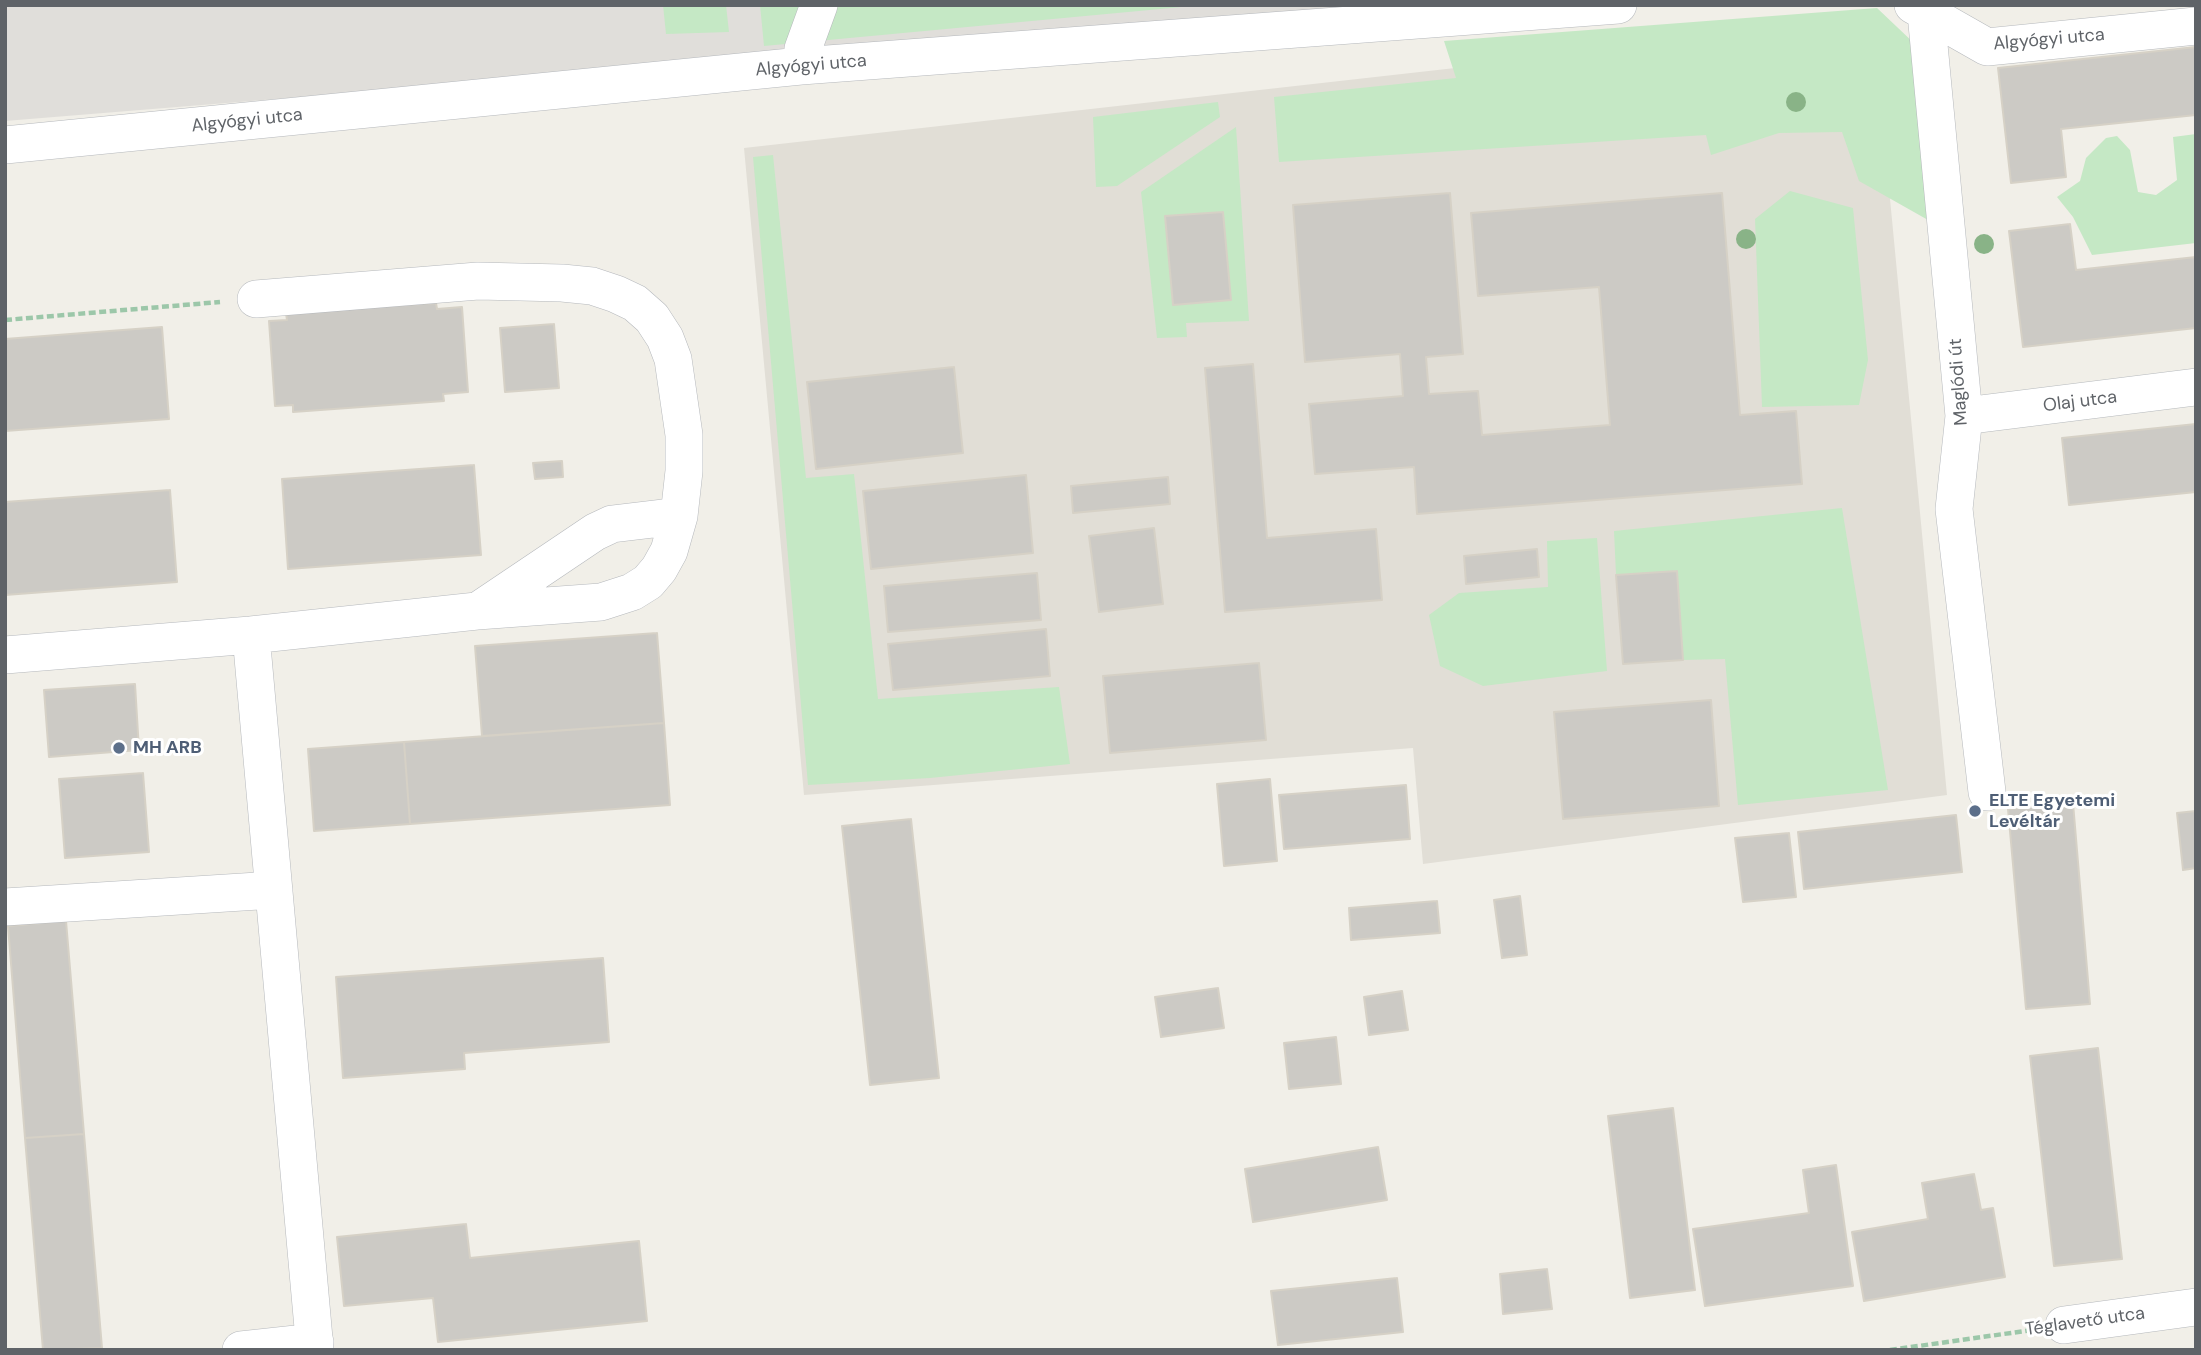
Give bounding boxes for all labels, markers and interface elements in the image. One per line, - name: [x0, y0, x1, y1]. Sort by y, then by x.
- street label: Algyógyi utca: [1992, 24, 2106, 56]
- street label: Algyógyi utca: [754, 50, 868, 82]
- street label: Algyógyi utca: [190, 104, 304, 138]
- street label: Maglódi út: [1945, 338, 1973, 426]
- street label: Olaj utca: [2042, 387, 2118, 417]
- place label: MH ARB: [133, 737, 202, 759]
- marker: MH ARB: [111, 740, 127, 756]
- place label: ELTE Egyetemi Levéltár: [1989, 790, 2115, 832]
- marker: ELTE Egyetemi Levéltár: [1967, 803, 1983, 819]
- street label: Téglavető utca: [2024, 1303, 2146, 1341]

